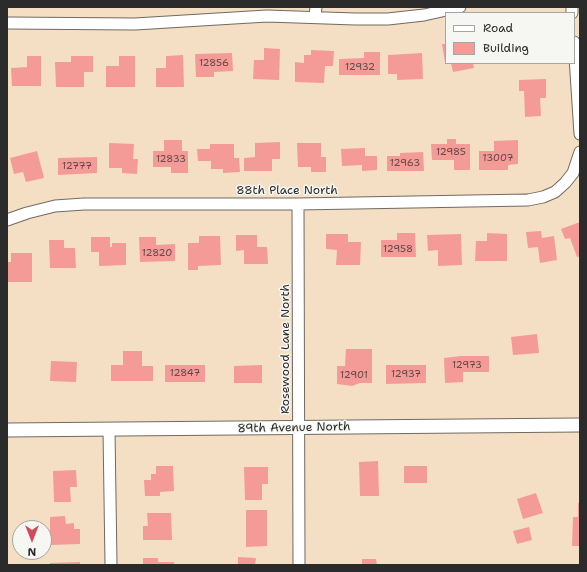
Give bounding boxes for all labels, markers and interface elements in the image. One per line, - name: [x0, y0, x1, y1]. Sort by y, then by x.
- legend: [445, 12, 575, 64]
- text: Road: [483, 20, 513, 36]
- text: Building: [483, 40, 529, 56]
- house number: 12856: [199, 57, 229, 69]
- house number: 12932: [345, 61, 375, 73]
- house number: 12985: [436, 146, 466, 158]
- house number: 13007: [483, 152, 513, 164]
- house number: 12833: [156, 153, 186, 165]
- house number: 12963: [390, 157, 420, 169]
- house number: 12777: [62, 160, 92, 172]
- street label: 88th Place North: [236, 184, 338, 198]
- house number: 12958: [383, 243, 413, 255]
- house number: 12820: [142, 247, 172, 259]
- street label: Rosewood Lane North: [279, 284, 293, 414]
- house number: 12973: [452, 359, 482, 371]
- house number: 12847: [170, 367, 200, 379]
- house number: 12937: [391, 368, 421, 380]
- house number: 12901: [340, 369, 368, 381]
- street label: 89th Avenue North: [237, 420, 351, 436]
- north arrow: [12, 520, 52, 560]
- text: N: [28, 544, 36, 559]

